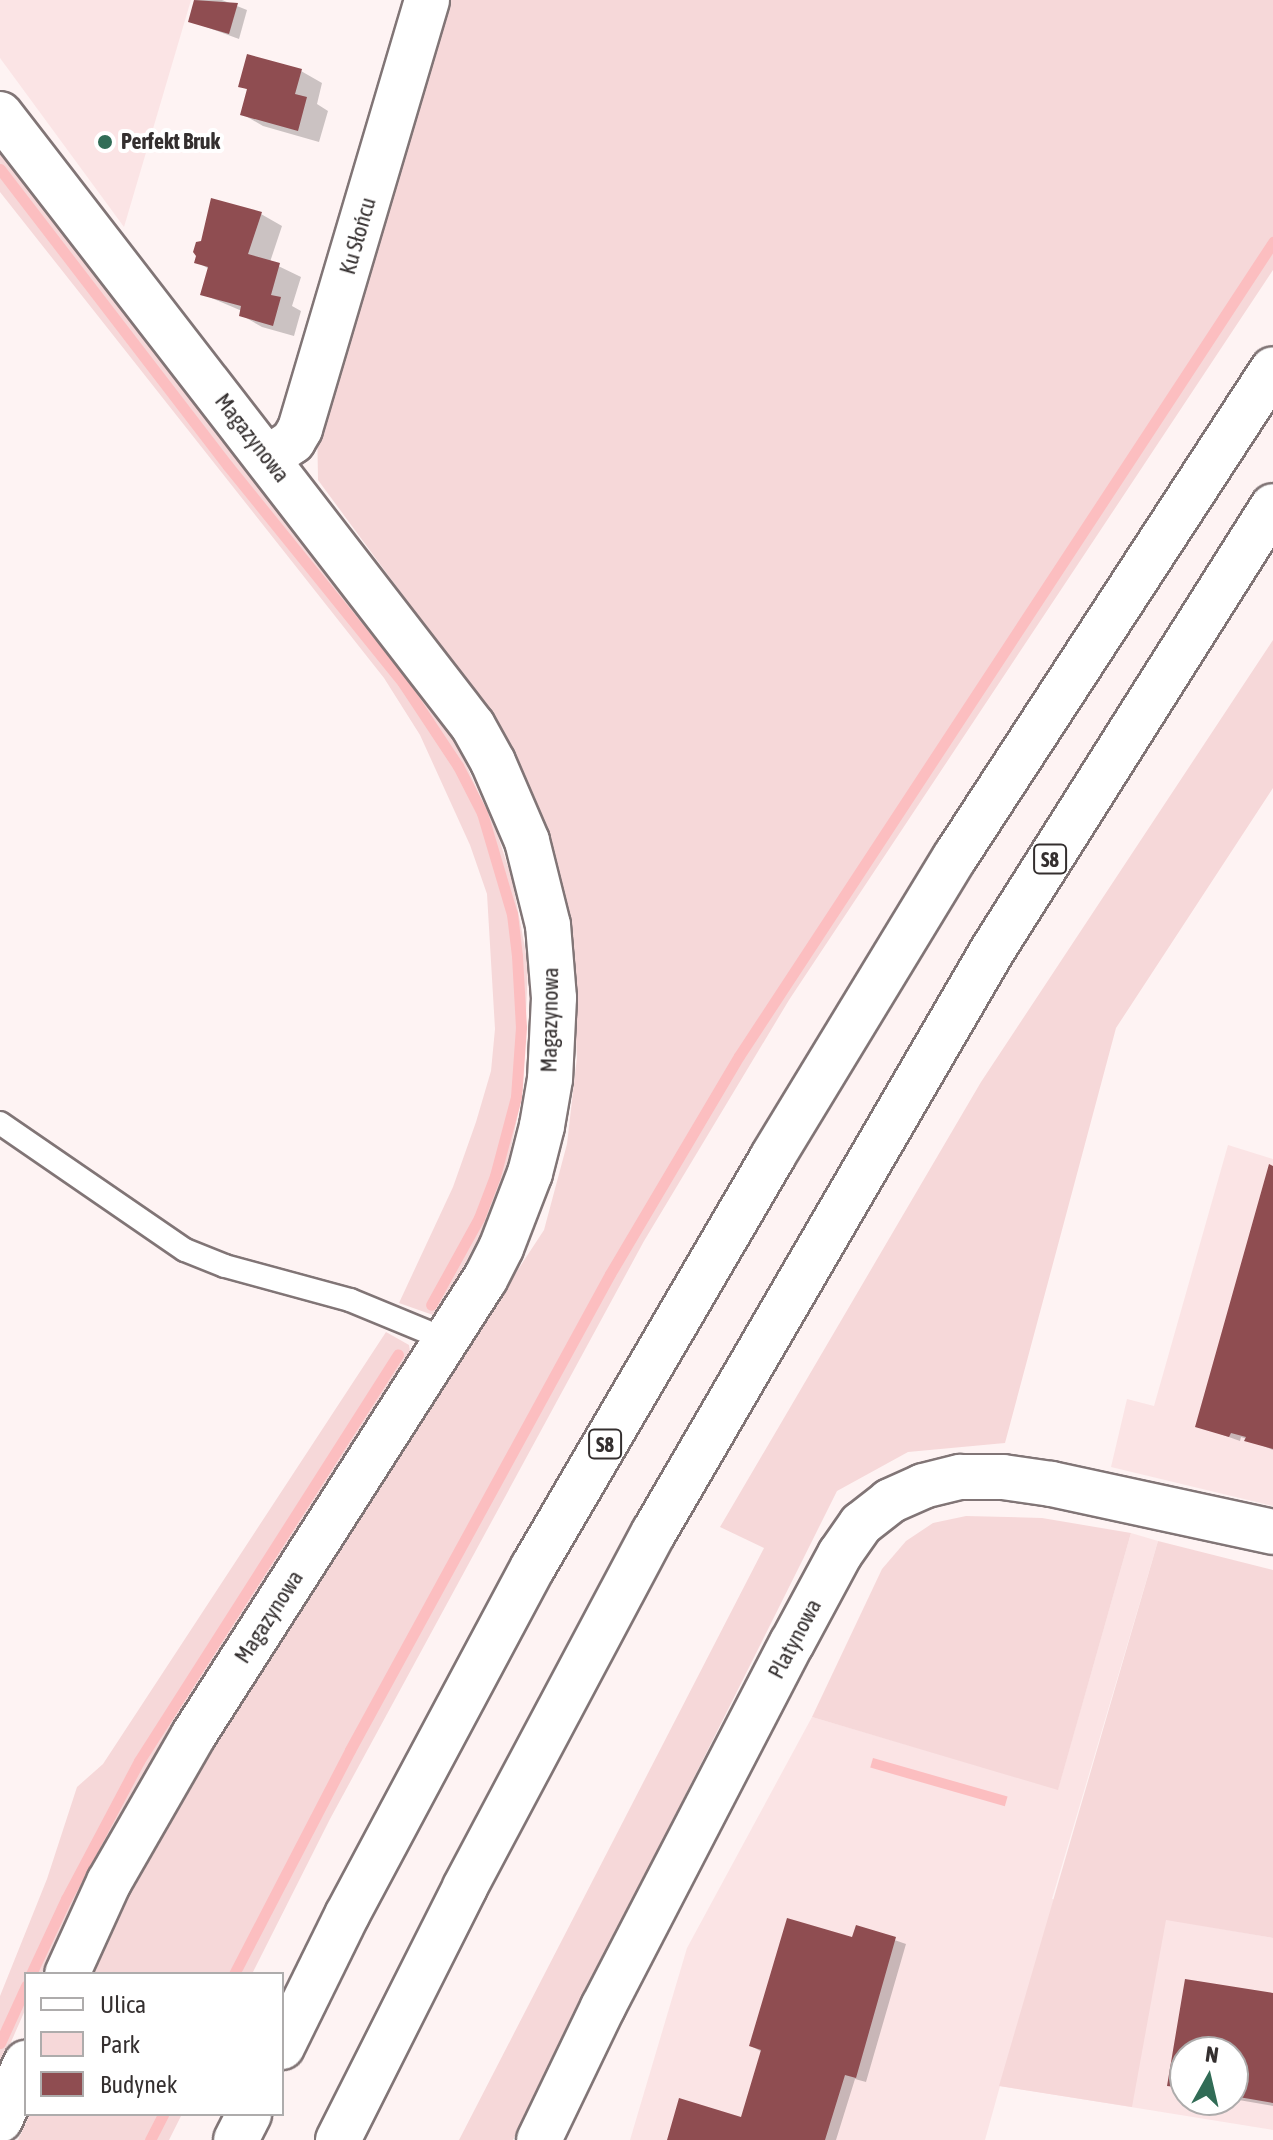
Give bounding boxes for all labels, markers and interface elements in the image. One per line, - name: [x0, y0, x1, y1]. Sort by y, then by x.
- place label: Perfekt Bruk: [121, 129, 220, 155]
- marker: Perfekt Bruk: [96, 133, 114, 151]
- street label: Ku Słońcu: [334, 194, 382, 278]
- street label: Magazynowa: [209, 388, 295, 488]
- road number: S8: [1032, 843, 1068, 875]
- street label: Magazynowa: [536, 967, 564, 1073]
- road number: S8: [587, 1428, 623, 1460]
- street label: Magazynowa: [229, 1566, 309, 1668]
- street label: Platynowa: [763, 1595, 827, 1683]
- legend: [24, 1972, 284, 2116]
- text: Ulica: [100, 1991, 146, 2018]
- text: Park: [100, 2031, 140, 2058]
- north arrow: [1169, 2036, 1249, 2116]
- text: N: [1204, 2040, 1220, 2068]
- text: Budynek: [100, 2071, 177, 2098]

